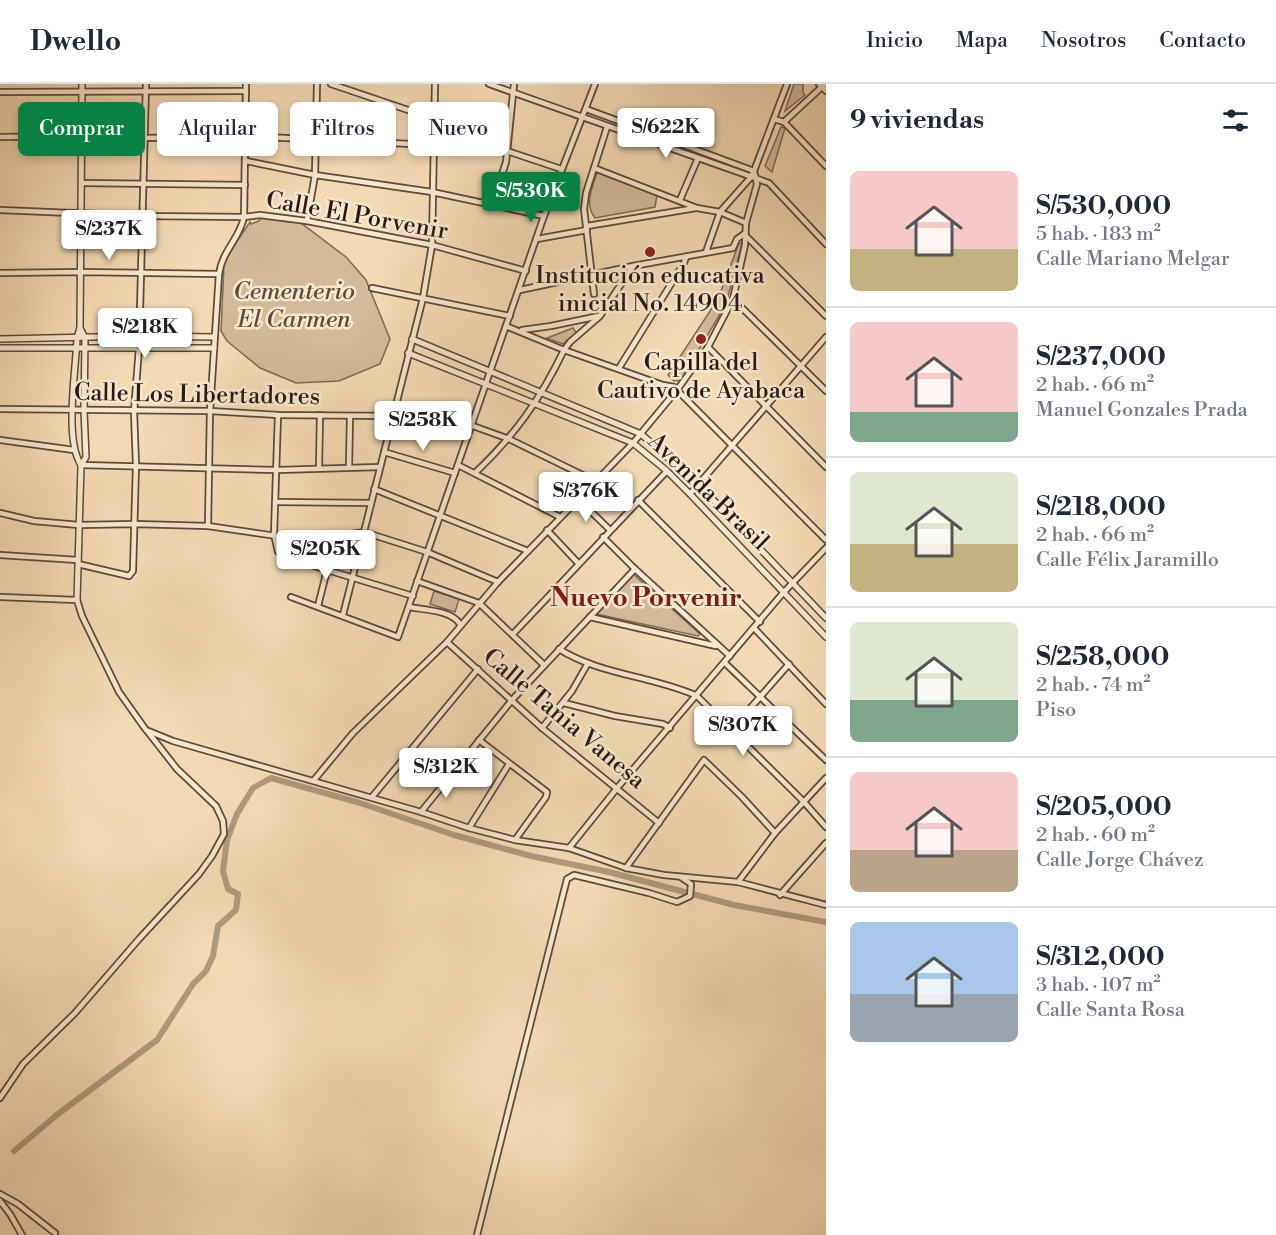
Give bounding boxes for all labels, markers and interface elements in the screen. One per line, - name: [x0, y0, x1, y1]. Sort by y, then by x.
- text: Dwello: [30, 24, 121, 59]
- text: Inicio: [866, 28, 923, 54]
- text: Mapa: [956, 28, 1008, 54]
- text: Nosotros: [1041, 28, 1126, 54]
- text: Contacto: [1159, 28, 1246, 54]
- chip: Comprar: [18, 102, 145, 156]
- chip: Alquilar: [157, 102, 278, 156]
- chip: Filtros: [290, 102, 396, 156]
- chip: Nuevo: [408, 102, 509, 156]
- text: 9 viviendas: [850, 104, 984, 136]
- icon: filters: [1219, 104, 1252, 137]
- pin: S/622K: [617, 108, 715, 159]
- text: S/622K: [632, 115, 701, 140]
- pin: S/530K: [482, 172, 580, 223]
- text: S/530K: [496, 179, 566, 204]
- street label: Calle El Porvenir: [264, 185, 450, 247]
- text: S/530,000: [1036, 190, 1171, 222]
- icon: home: [898, 195, 970, 267]
- pin: S/237K: [60, 210, 158, 261]
- text: S/237K: [75, 217, 143, 242]
- text: 5 hab. · 183 m²: [1036, 222, 1161, 247]
- marker: Institución educativa inicial No. 14904: [643, 245, 657, 259]
- text: Calle Mariano Melgar: [1036, 247, 1230, 272]
- place label: Institución educativa inicial No. 14904: [535, 261, 766, 319]
- park label: Cementerio El Carmen: [233, 277, 355, 335]
- pin: S/218K: [96, 308, 194, 359]
- text: S/218K: [112, 315, 178, 340]
- marker: Capilla del Cautivo de Ayabaca: [694, 332, 708, 346]
- text: S/237,000: [1036, 341, 1166, 373]
- icon: home: [898, 346, 970, 418]
- place label: Capilla del Cautivo de Ayabaca: [597, 348, 806, 406]
- text: 2 hab. · 66 m²: [1036, 373, 1154, 398]
- street label: Calle Los Libertadores: [74, 378, 320, 412]
- text: Manuel Gonzales Prada: [1036, 398, 1248, 423]
- pin: S/258K: [374, 401, 472, 452]
- text: S/258K: [388, 408, 458, 433]
- street label: Avenida Brasil: [640, 426, 775, 557]
- pin: S/376K: [537, 472, 635, 523]
- text: S/376K: [553, 479, 619, 504]
- text: S/218,000: [1036, 491, 1166, 523]
- icon: home: [898, 496, 970, 568]
- text: 2 hab. · 66 m²: [1036, 523, 1154, 548]
- pin: S/205K: [277, 530, 375, 581]
- text: S/205K: [291, 537, 361, 562]
- text: Calle Félix Jaramillo: [1036, 548, 1219, 573]
- district label: Nuevo Porvenir: [550, 582, 742, 614]
- text: S/258,000: [1036, 641, 1169, 673]
- street label: Calle Tania Vanesa: [477, 642, 652, 796]
- icon: home: [898, 646, 970, 718]
- text: 2 hab. · 74 m²: [1036, 673, 1151, 698]
- text: Piso: [1036, 698, 1076, 723]
- pin: S/307K: [694, 706, 792, 757]
- text: S/307K: [708, 713, 778, 738]
- pin: S/312K: [397, 748, 495, 799]
- text: S/312K: [413, 755, 479, 780]
- text: S/205,000: [1036, 791, 1172, 823]
- icon: home: [898, 796, 970, 868]
- text: 2 hab. · 60 m²: [1036, 823, 1155, 848]
- text: Calle Jorge Chávez: [1036, 848, 1204, 873]
- text: S/312,000: [1036, 941, 1165, 973]
- icon: home: [898, 946, 970, 1018]
- text: 3 hab. · 107 m²: [1036, 973, 1160, 998]
- text: Calle Santa Rosa: [1036, 998, 1185, 1023]

